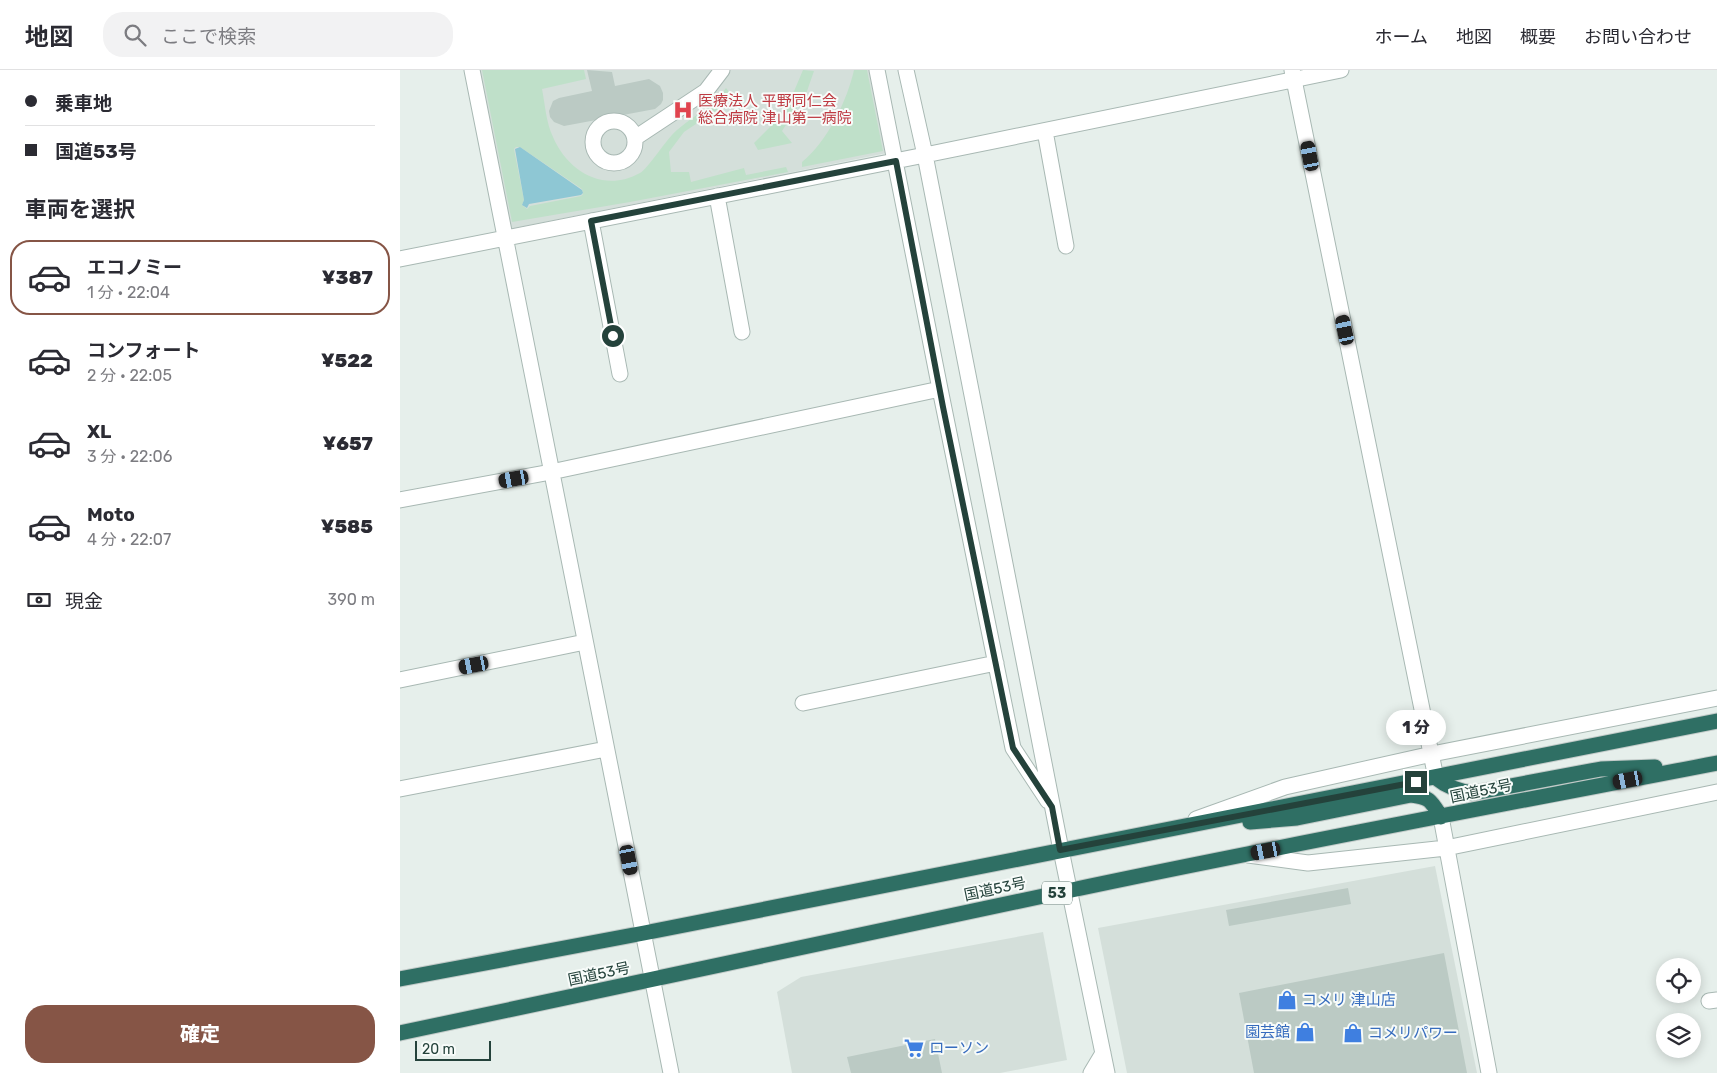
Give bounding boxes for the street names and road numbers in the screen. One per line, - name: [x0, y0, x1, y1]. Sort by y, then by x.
- street label: 国道53号: [1448, 776, 1514, 806]
- street label: 国道53号: [962, 874, 1028, 904]
- road number: 53: [1042, 881, 1072, 904]
- street label: 国道53号: [566, 959, 632, 989]

